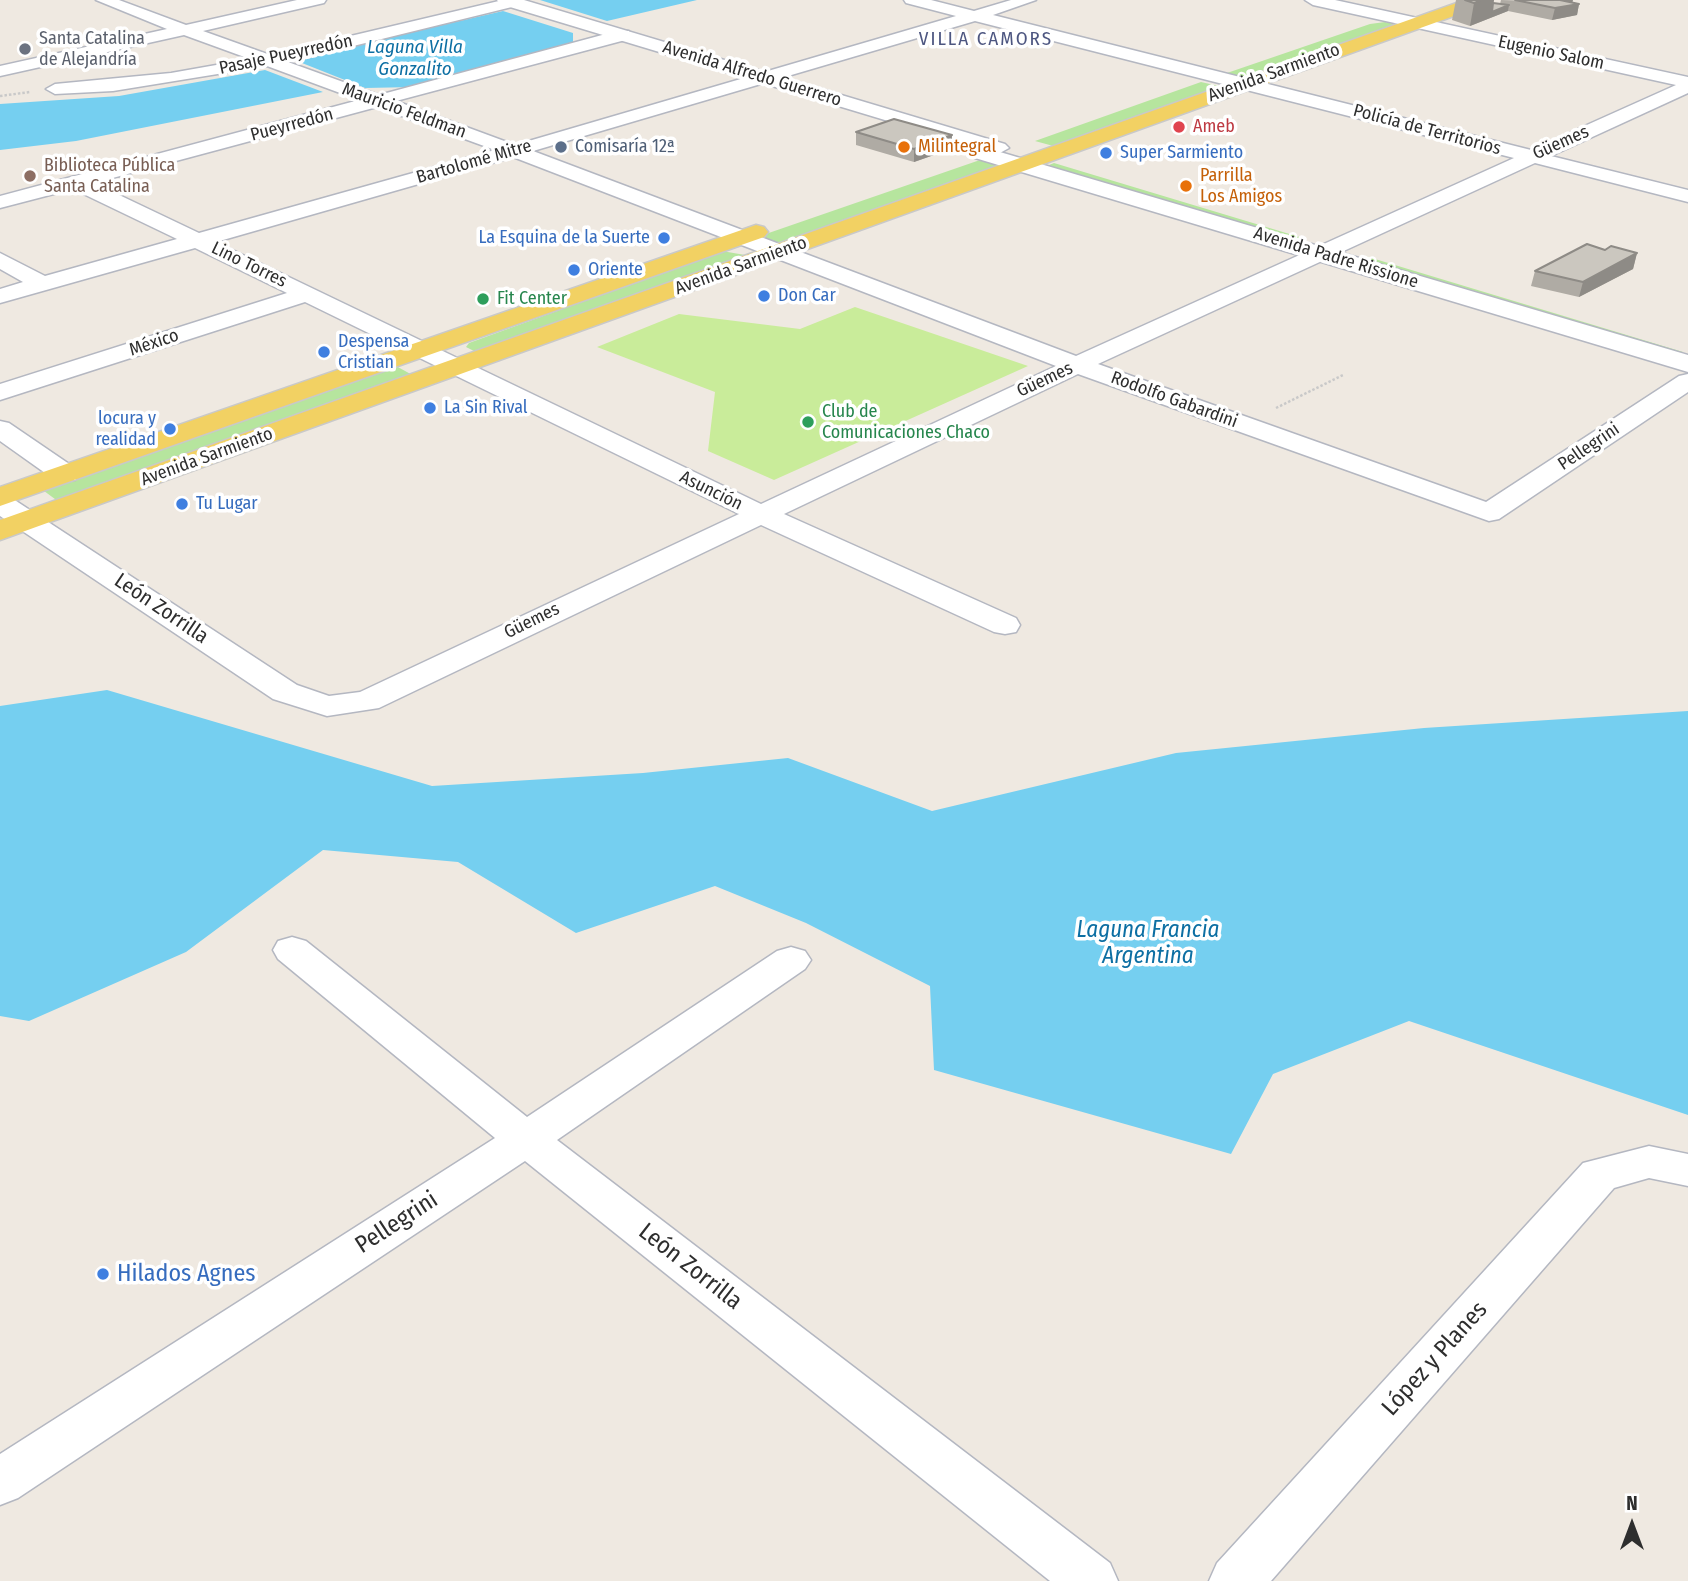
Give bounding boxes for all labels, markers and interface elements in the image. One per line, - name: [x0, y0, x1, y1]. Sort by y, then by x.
- place label: Santa Catalina de Alejandría: [39, 28, 145, 70]
- district label: VILLA CAMORS: [920, 29, 1052, 51]
- street label: Pasaje Pueyrredón: [217, 30, 355, 80]
- street label: Eugenio Salom: [1496, 31, 1606, 75]
- water label: Laguna Villa Gonzalito: [367, 37, 463, 81]
- street label: Avenida Alfredo Guerrero: [660, 37, 844, 111]
- street label: Avenida Sarmiento: [1205, 39, 1343, 107]
- marker: Santa Catalina de Alejandría: [17, 41, 33, 57]
- street label: Mauricio Feldman: [339, 79, 469, 143]
- street label: Policía de Territorios: [1351, 100, 1503, 160]
- street label: Pueyrredón: [248, 104, 336, 146]
- place label: Ameb: [1193, 116, 1235, 138]
- marker: Ameb: [1171, 119, 1187, 135]
- street label: Güemes: [1530, 121, 1592, 165]
- street label: Bartolomé Mitre: [414, 135, 534, 189]
- place label: Comisaría 12ª: [575, 136, 675, 158]
- place label: Milintegral: [918, 136, 996, 158]
- marker: Comisaría 12ª: [553, 139, 569, 155]
- marker: Milintegral: [896, 139, 912, 155]
- place label: Super Sarmiento: [1120, 142, 1243, 164]
- marker: Super Sarmiento: [1098, 145, 1114, 161]
- place label: Biblioteca Pública Santa Catalina: [44, 155, 175, 198]
- place label: Parrilla Los Amigos: [1200, 165, 1282, 208]
- marker: Biblioteca Pública Santa Catalina: [22, 168, 38, 184]
- marker: Parrilla Los Amigos: [1178, 178, 1194, 194]
- street label: Avenida Padre Rissione: [1251, 223, 1421, 293]
- place label: La Esquina de la Suerte: [478, 227, 650, 249]
- marker: La Esquina de la Suerte: [656, 230, 672, 246]
- street label: Avenida Sarmiento: [672, 232, 810, 300]
- street label: Lino Torres: [208, 238, 290, 292]
- place label: Oriente: [588, 259, 643, 281]
- marker: Oriente: [566, 262, 582, 278]
- place label: Don Car: [778, 285, 836, 307]
- place label: Fit Center: [497, 288, 567, 310]
- marker: Don Car: [756, 288, 772, 304]
- marker: Fit Center: [475, 291, 491, 307]
- street label: México: [127, 325, 181, 361]
- place label: Despensa Cristian: [338, 331, 409, 374]
- marker: Despensa Cristian: [316, 344, 332, 360]
- street label: Güemes: [1014, 358, 1076, 402]
- street label: Rodolfo Gabardini: [1108, 367, 1240, 433]
- place label: La Sin Rival: [444, 397, 528, 419]
- marker: La Sin Rival: [422, 400, 438, 416]
- place label: Club de Comunicaciones Chaco: [822, 401, 990, 444]
- place label: locura y realidad: [95, 408, 156, 450]
- marker: Club de Comunicaciones Chaco: [800, 414, 816, 430]
- street label: Pellegrini: [1554, 419, 1624, 475]
- marker: locura y realidad: [162, 421, 178, 437]
- street label: Avenida Sarmiento: [138, 423, 276, 491]
- street label: Asunción: [676, 467, 746, 515]
- place label: Tu Lugar: [196, 493, 258, 515]
- marker: Tu Lugar: [174, 496, 190, 512]
- street label: León Zorrilla: [109, 568, 213, 650]
- street label: Güemes: [501, 598, 563, 644]
- water label: Laguna Francia Argentina: [1077, 917, 1219, 971]
- street label: Pellegrini: [350, 1186, 444, 1260]
- street label: León Zorrilla: [633, 1218, 747, 1316]
- place label: Hilados Agnes: [117, 1260, 256, 1288]
- marker: Hilados Agnes: [95, 1266, 111, 1282]
- street label: López y Planes: [1376, 1296, 1494, 1422]
- north arrow: [1597, 1490, 1667, 1560]
- text: N: [1626, 1492, 1638, 1515]

